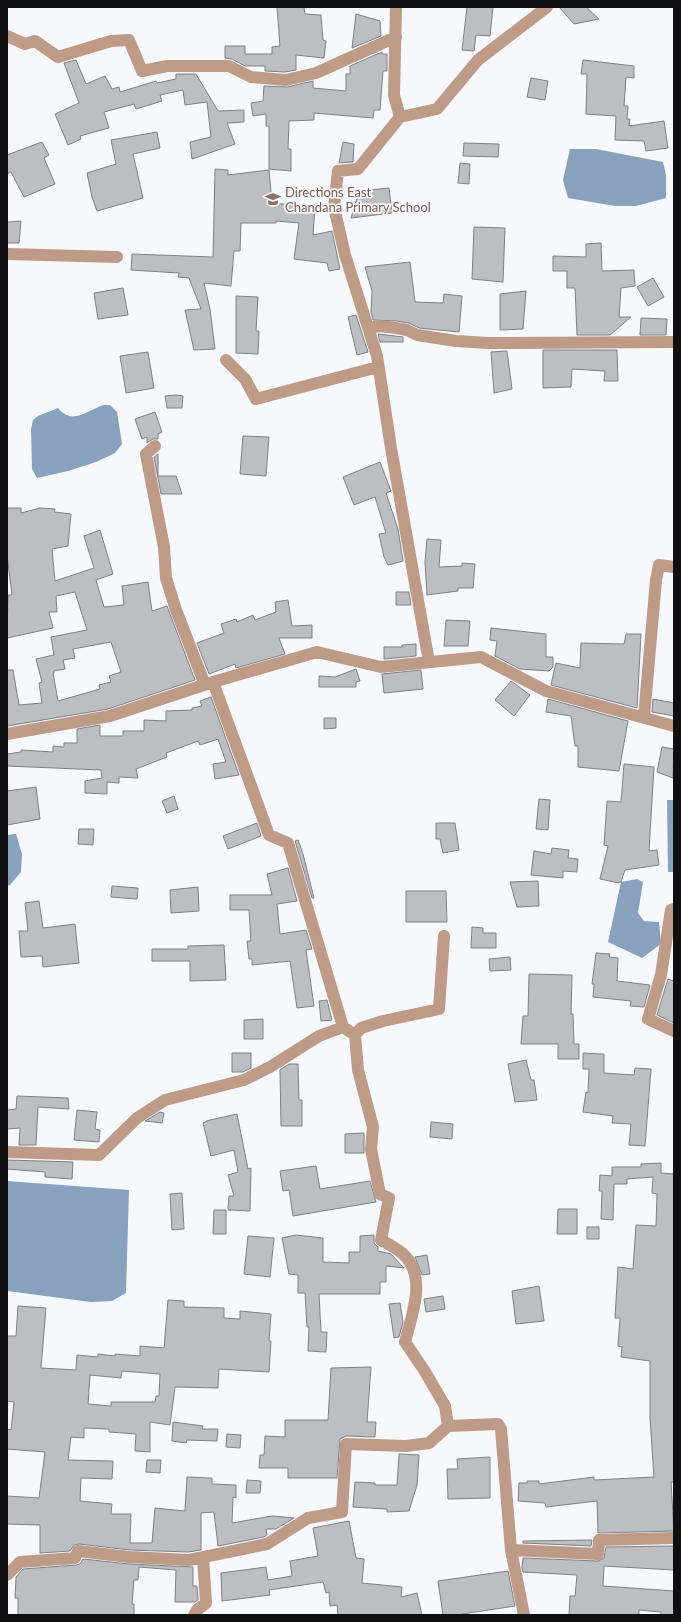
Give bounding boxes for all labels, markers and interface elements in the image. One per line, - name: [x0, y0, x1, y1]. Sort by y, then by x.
- place label: Directions East Chandana Primary School: [285, 184, 431, 215]
- school or university icon: Directions East Chandana Primary School: [264, 190, 282, 208]

